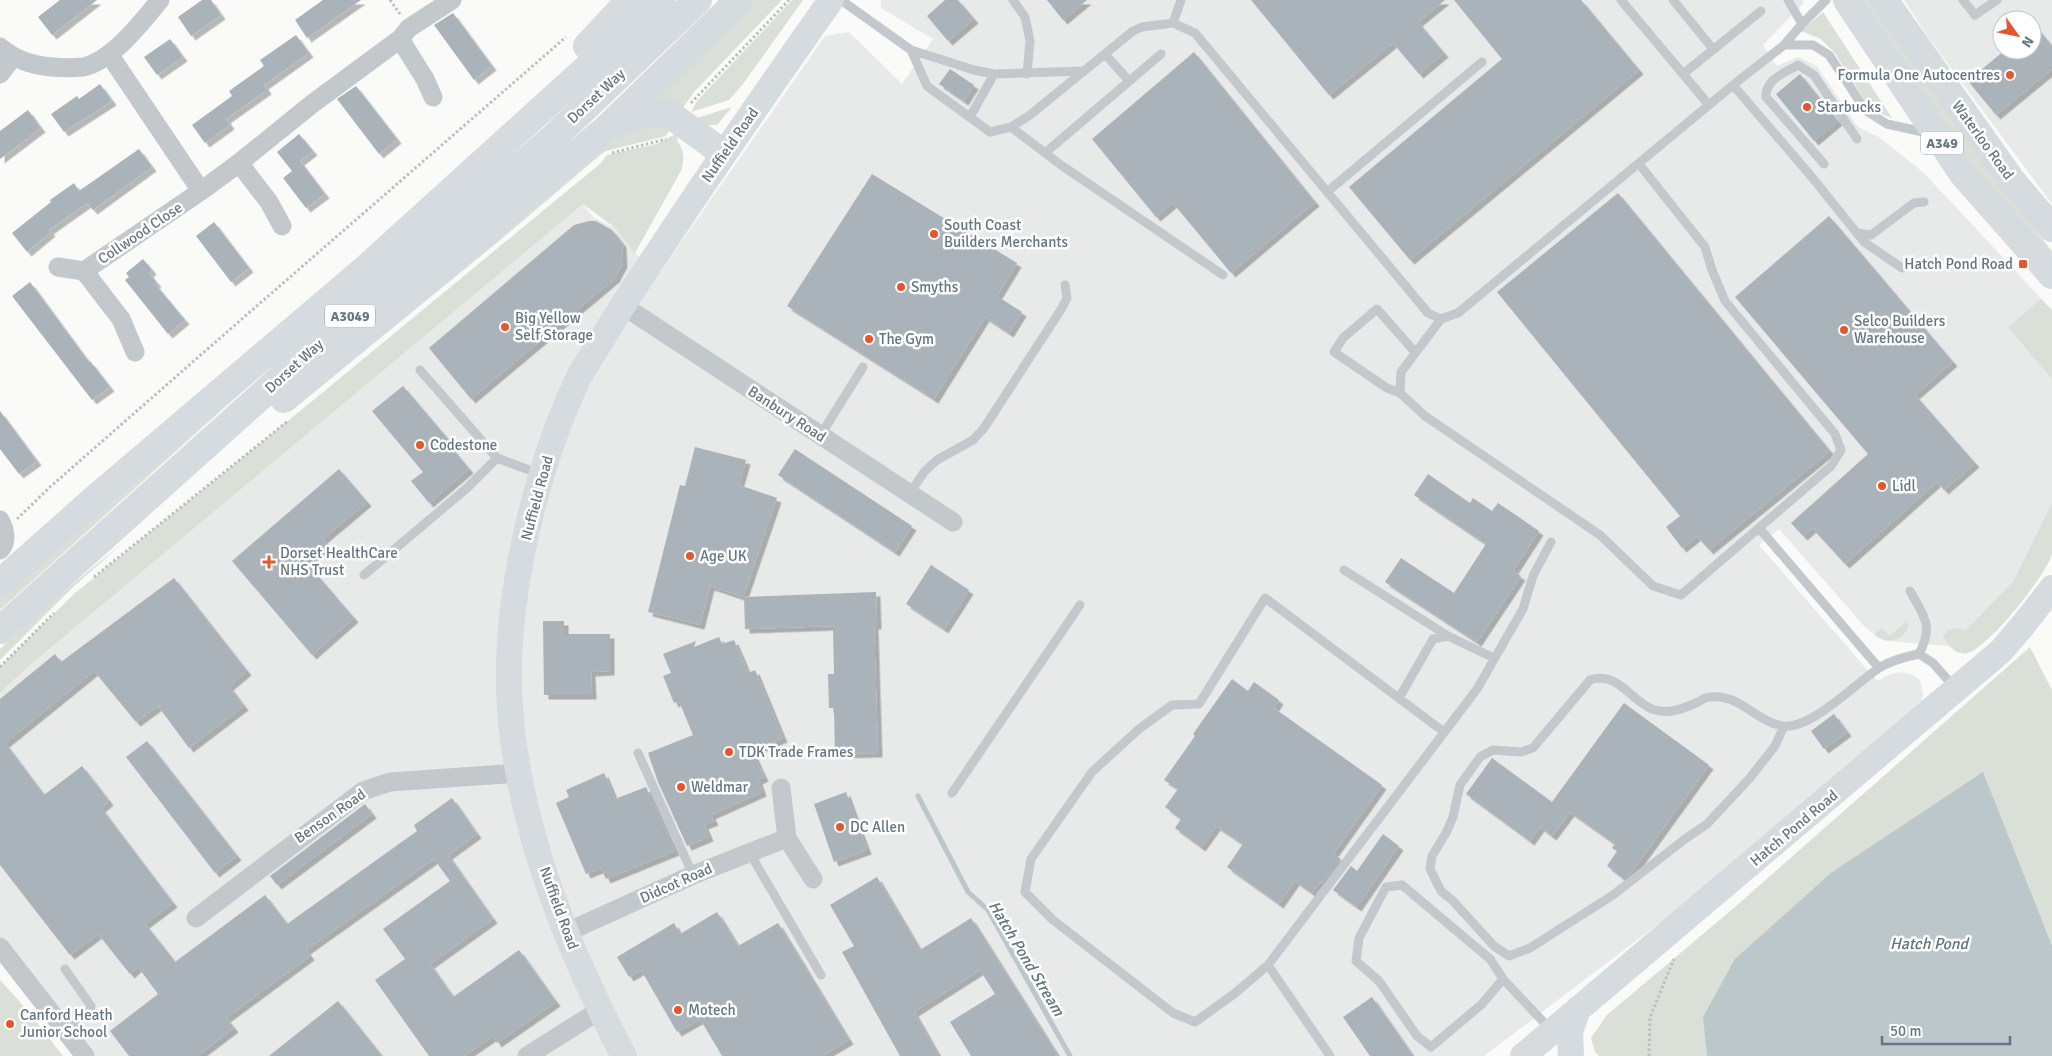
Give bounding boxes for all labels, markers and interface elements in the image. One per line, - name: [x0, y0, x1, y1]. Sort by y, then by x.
- north arrow: [1992, 10, 2042, 60]
- text: N: [2018, 33, 2037, 51]
- street label: Dorset Way: [563, 65, 629, 127]
- place label: Formula One Autocentres: [1838, 66, 2000, 84]
- marker: Formula One Autocentres: [2004, 69, 2016, 81]
- street label: Waterloo Road: [1948, 97, 2018, 183]
- place label: Starbucks: [1817, 98, 1881, 116]
- marker: Starbucks: [1801, 101, 1813, 113]
- street label: Nuffield Road: [698, 104, 762, 186]
- road number: A349: [1921, 132, 1963, 154]
- street label: Collwood Close: [94, 198, 186, 268]
- place label: South Coast Builders Merchants: [944, 216, 1069, 251]
- marker: South Coast Builders Merchants: [928, 228, 940, 240]
- place label: Hatch Pond Road: [1904, 255, 2013, 273]
- marker: Hatch Pond Road: [2017, 258, 2029, 270]
- place label: Smyths: [911, 278, 959, 296]
- marker: Smyths: [895, 281, 907, 293]
- road number: A3049: [325, 304, 375, 328]
- place label: Big Yellow Self Storage: [515, 309, 593, 344]
- place label: Selco Builders Warehouse: [1854, 312, 1946, 347]
- marker: Big Yellow Self Storage: [499, 321, 511, 333]
- marker: Selco Builders Warehouse: [1838, 324, 1850, 336]
- place label: The Gym: [879, 330, 934, 348]
- marker: The Gym: [863, 333, 875, 345]
- street label: Dorset Way: [261, 335, 327, 397]
- street label: Banbury Road: [745, 382, 829, 446]
- place label: Codestone: [430, 436, 497, 454]
- marker: Codestone: [414, 439, 426, 451]
- street label: Nuffield Road: [517, 454, 557, 542]
- place label: Lidl: [1892, 477, 1916, 495]
- marker: Lidl: [1876, 480, 1888, 492]
- place label: Dorset HealthCare NHS Trust: [280, 544, 398, 579]
- place label: Age UK: [700, 547, 747, 565]
- marker: Age UK: [684, 550, 696, 562]
- marker: Dorset HealthCare NHS Trust: [262, 555, 276, 569]
- place label: TDK Trade Frames: [739, 743, 854, 761]
- marker: TDK Trade Frames: [723, 746, 735, 758]
- place label: Weldmar: [691, 778, 748, 796]
- marker: Weldmar: [675, 781, 687, 793]
- street label: Benson Road: [291, 785, 369, 847]
- street label: Hatch Pond Road: [1747, 786, 1841, 870]
- place label: DC Allen: [850, 818, 905, 836]
- marker: DC Allen: [834, 821, 846, 833]
- street label: Didcot Road: [637, 859, 715, 907]
- street label: Nuffield Road: [536, 864, 582, 952]
- water label: Hatch Pond Stream: [984, 897, 1069, 1021]
- water label: Hatch Pond: [1890, 934, 1971, 954]
- place label: Motech: [688, 1001, 736, 1019]
- marker: Motech: [672, 1004, 684, 1016]
- place label: Canford Heath Junior School: [20, 1006, 113, 1041]
- scale bar: [1882, 1014, 2010, 1046]
- marker: Canford Heath Junior School: [4, 1018, 16, 1030]
- text: 50 m: [1890, 1022, 1921, 1040]

